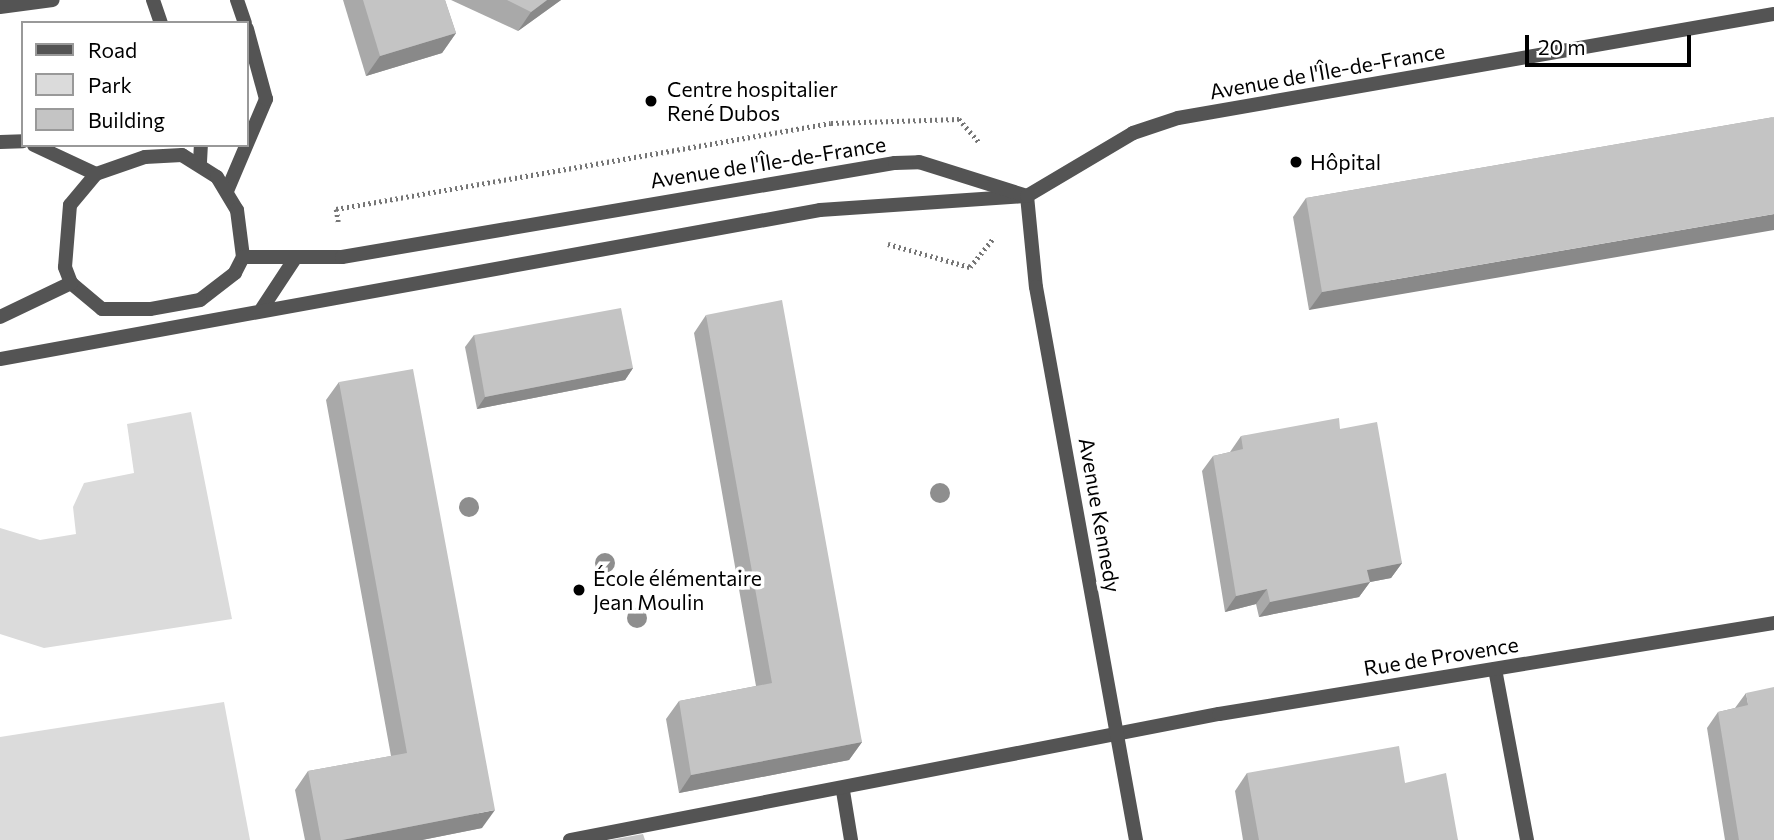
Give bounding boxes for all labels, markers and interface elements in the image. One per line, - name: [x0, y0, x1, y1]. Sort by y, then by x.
- legend: [21, 21, 248, 147]
- scale bar: [1529, 21, 1695, 65]
- text: 20 m: [1538, 34, 1586, 59]
- text: Road: [88, 37, 137, 62]
- street label: Avenue de l'Île-de-France: [1207, 38, 1447, 104]
- text: Park: [88, 72, 132, 97]
- place label: Centre hospitalier René Dubos: [667, 76, 838, 126]
- marker: Centre hospitalier René Dubos: [641, 91, 661, 111]
- text: Building: [88, 107, 165, 132]
- street label: Avenue de l'Île-de-France: [648, 131, 888, 193]
- place label: Hôpital: [1310, 149, 1381, 175]
- marker: Hôpital: [1288, 154, 1304, 170]
- street label: Avenue Kennedy: [1074, 436, 1126, 594]
- place label: École élémentaire Jean Moulin: [593, 565, 762, 615]
- marker: École élémentaire Jean Moulin: [571, 582, 587, 598]
- street label: Rue de Provence: [1362, 631, 1520, 681]

